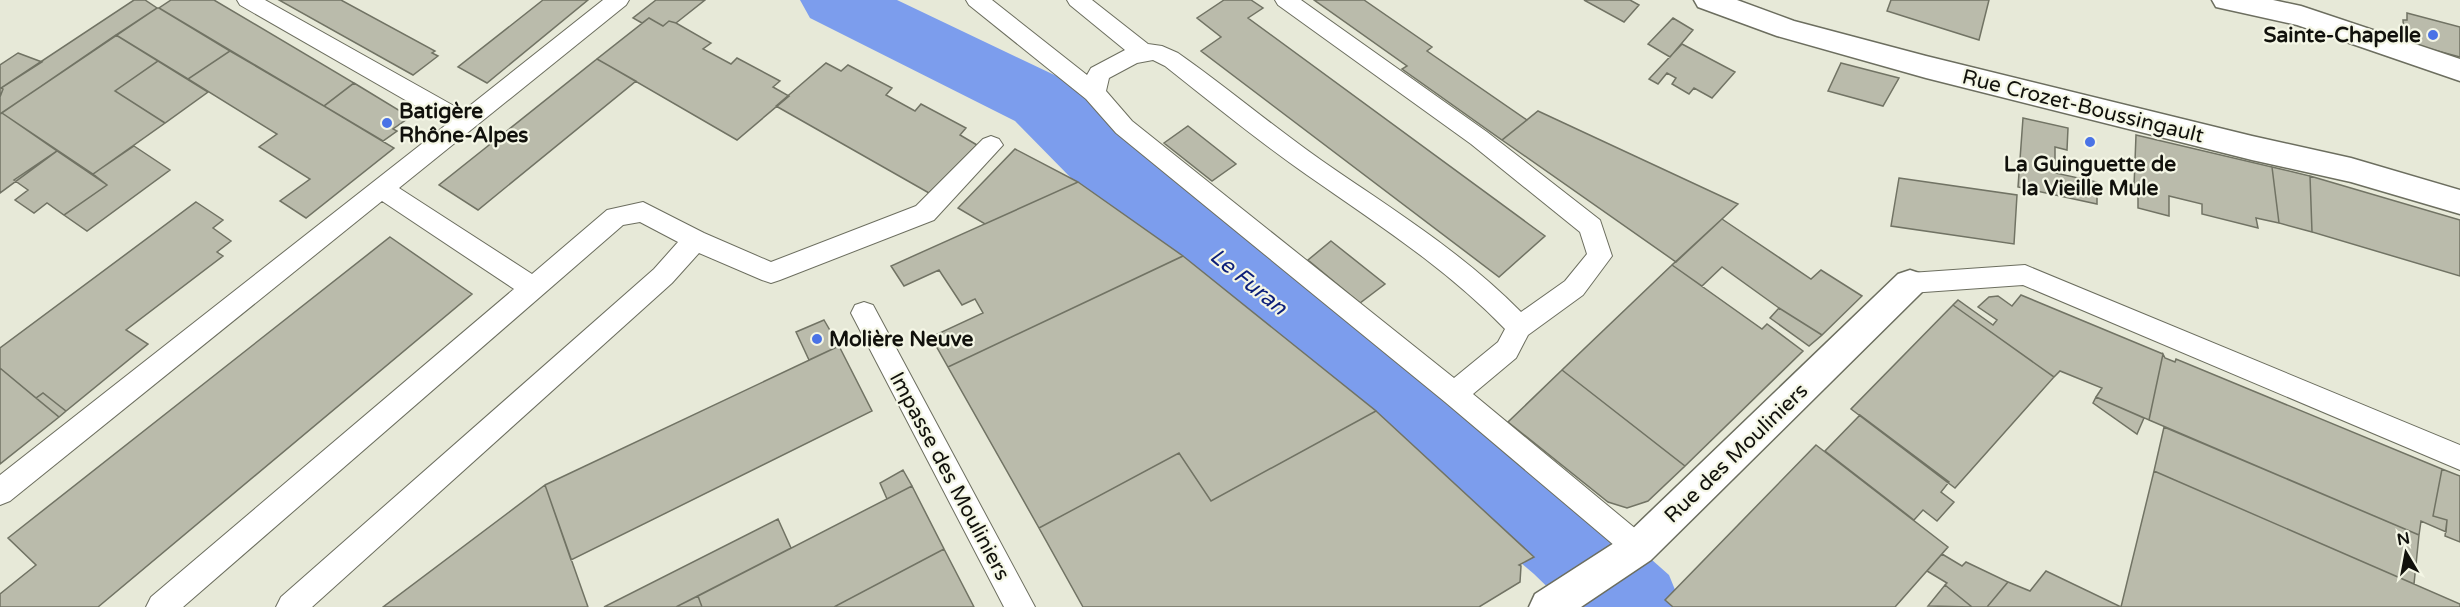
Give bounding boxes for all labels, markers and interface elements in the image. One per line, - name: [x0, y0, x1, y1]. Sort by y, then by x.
- place label: Sainte-Chapelle: [2264, 23, 2421, 48]
- marker: Sainte-Chapelle: [2426, 28, 2440, 42]
- street label: Rue Crozet-Boussingault: [1959, 64, 2206, 149]
- place label: Batigère Rhône-Alpes: [399, 99, 528, 148]
- marker: Batigère Rhône-Alpes: [380, 116, 394, 130]
- marker: La Guinguette de la Vieille Mule: [2083, 135, 2097, 149]
- place label: La Guinguette de la Vieille Mule: [2004, 152, 2176, 201]
- water label: Le Furan: [1205, 243, 1292, 321]
- place label: Molière Neuve: [829, 327, 973, 352]
- marker: Molière Neuve: [810, 332, 824, 346]
- street label: Impasse des Mouliniers: [884, 368, 1015, 585]
- street label: Rue des Mouliniers: [1659, 378, 1813, 528]
- north arrow: [2376, 523, 2436, 583]
- text: N: [2396, 528, 2412, 550]

